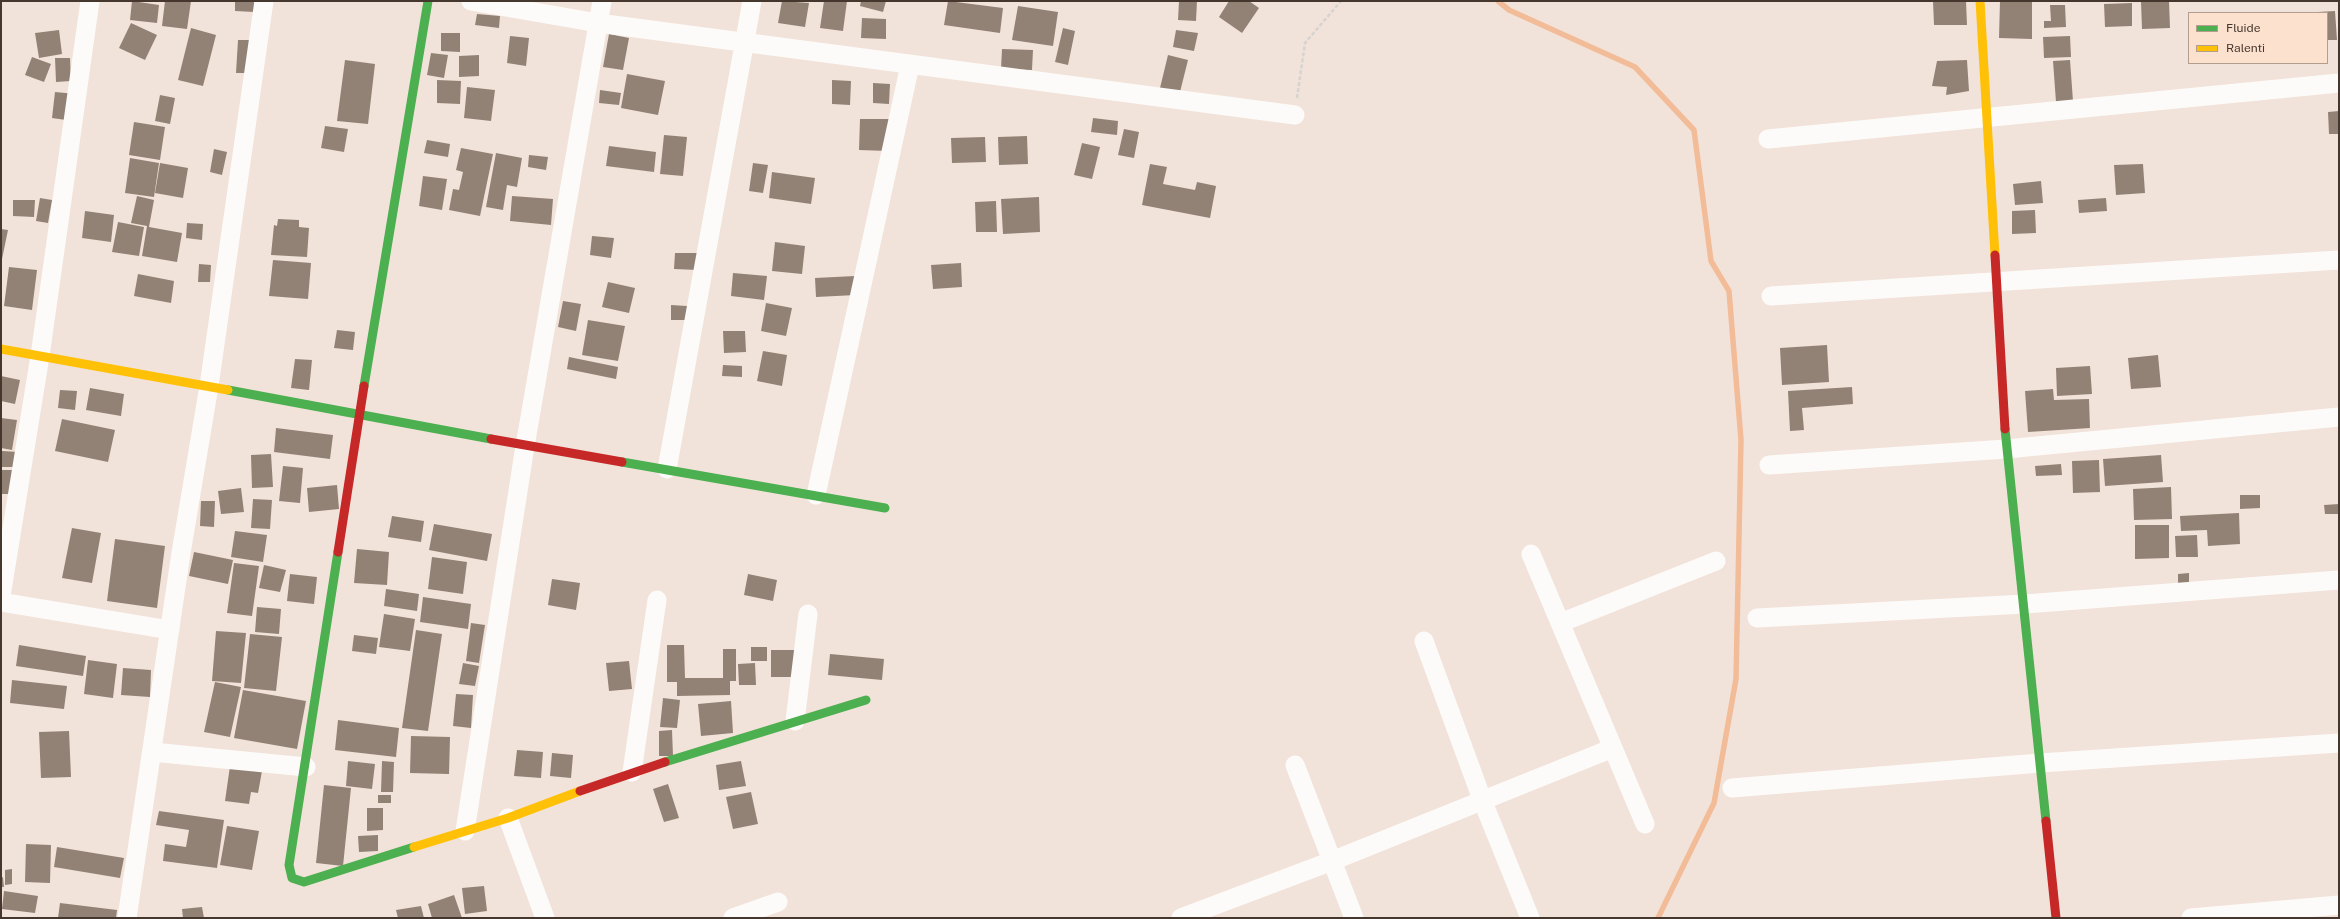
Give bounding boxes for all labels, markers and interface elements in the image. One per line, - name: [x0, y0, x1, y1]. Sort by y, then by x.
- legend: [2188, 12, 2328, 64]
- text: Fluide: [2226, 21, 2261, 35]
- text: Ralenti: [2226, 41, 2265, 55]

